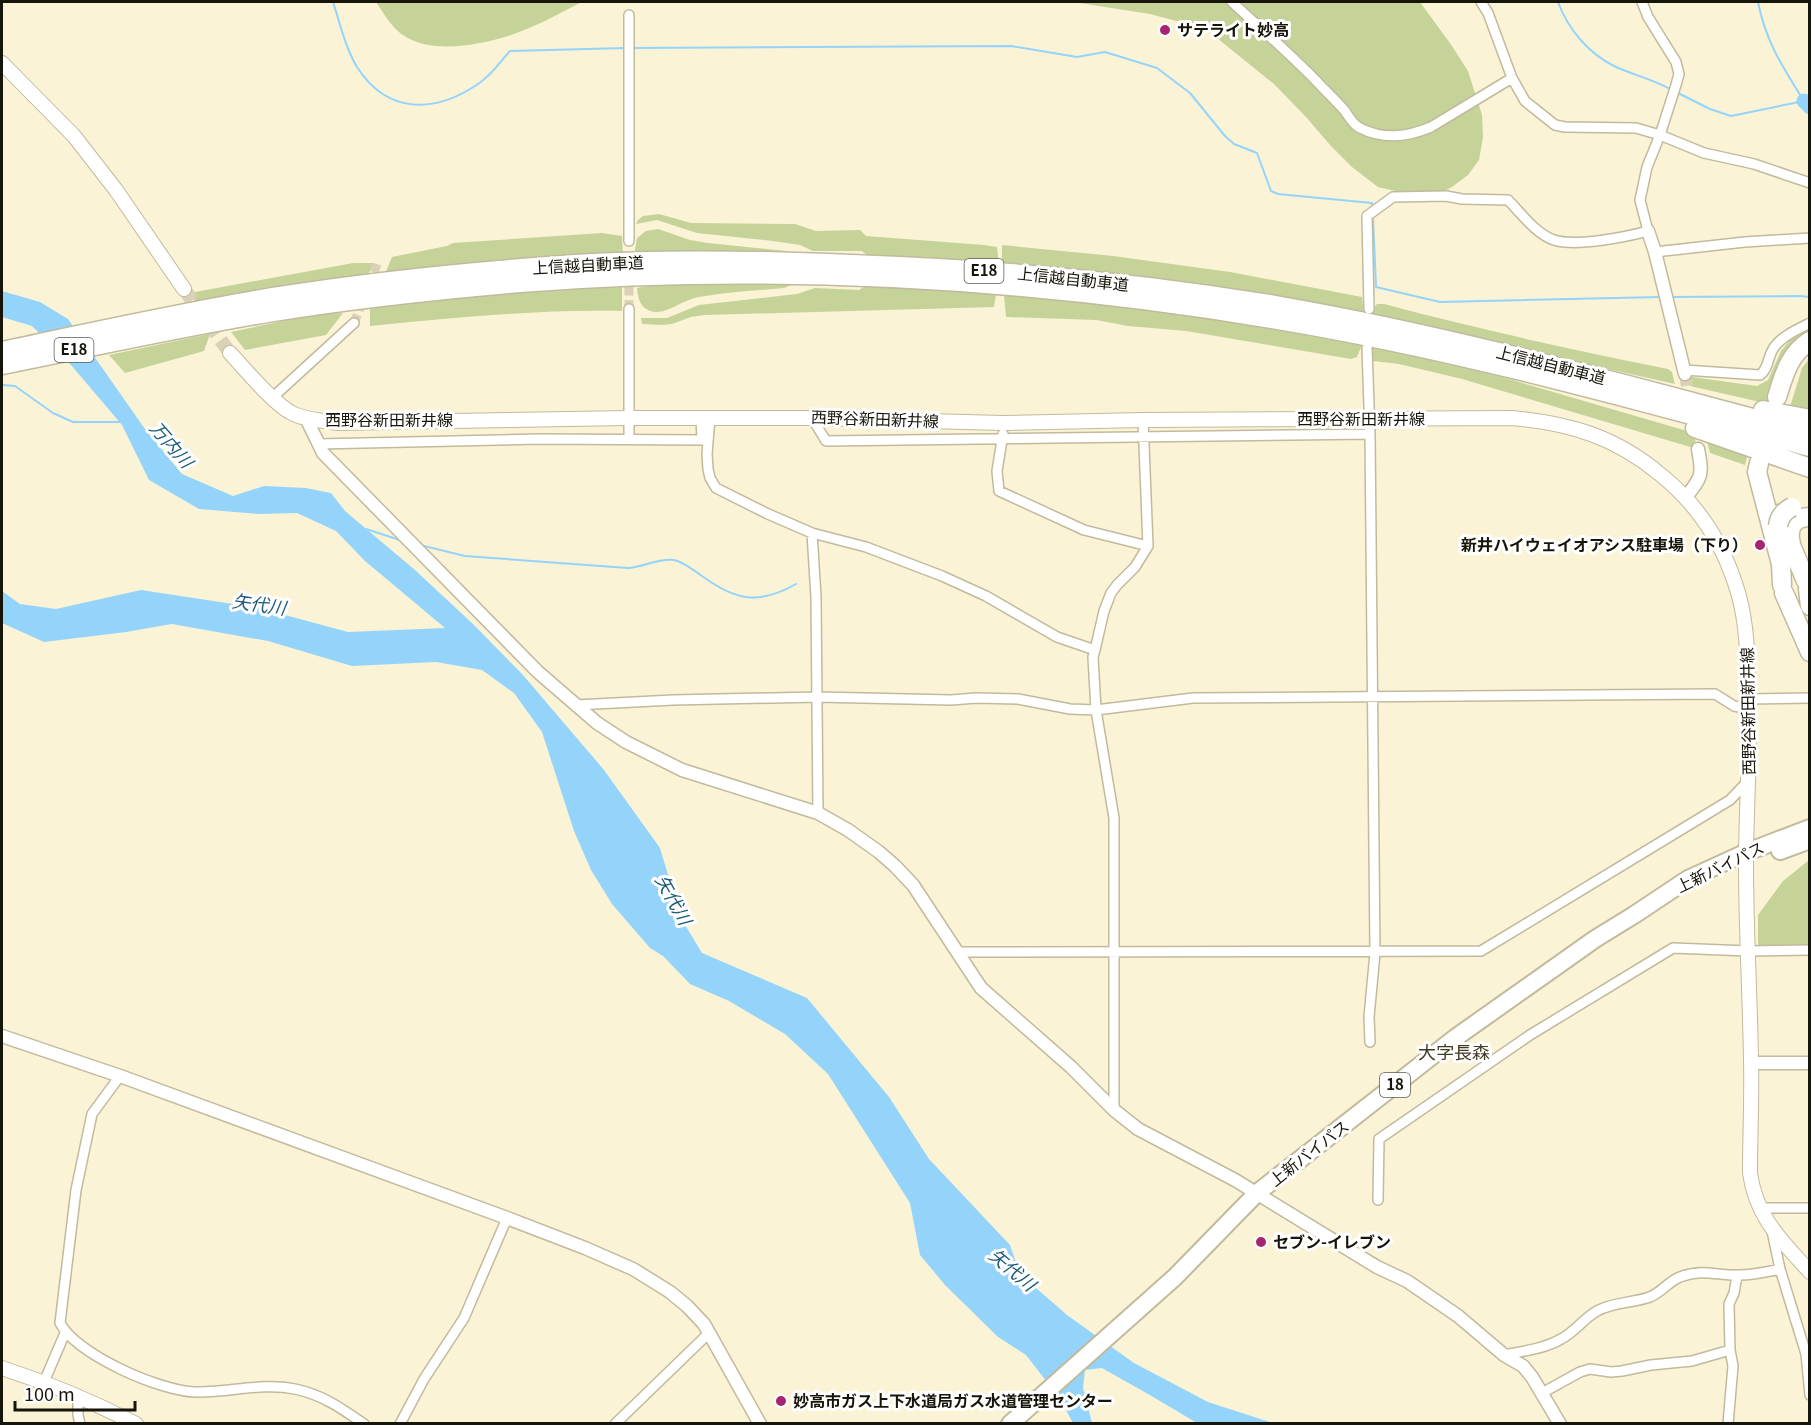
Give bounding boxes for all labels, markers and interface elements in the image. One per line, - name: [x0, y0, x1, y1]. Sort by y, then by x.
- place label: サテライト妙高: [1177, 17, 1289, 41]
- marker: サテライト妙高: [1158, 23, 1172, 37]
- street label: 上信越自動車道: [531, 249, 645, 279]
- road number: E18: [964, 259, 1004, 283]
- street label: 上信越自動車道: [1016, 260, 1130, 296]
- road number: E18: [54, 338, 94, 362]
- street label: 上信越自動車道: [1494, 339, 1608, 389]
- street label: 西野谷新田新井線: [811, 404, 939, 432]
- street label: 西野谷新田新井線: [1297, 406, 1425, 430]
- street label: 西野谷新田新井線: [325, 407, 453, 431]
- water label: 万内川: [145, 415, 201, 474]
- place label: 新井ハイウェイオアシス駐車場（下り）: [1461, 532, 1748, 556]
- marker: 新井ハイウェイオアシス駐車場（下り）: [1753, 538, 1767, 552]
- water label: 矢代川: [231, 586, 290, 620]
- street label: 西野谷新田新井線: [1734, 647, 1760, 775]
- street label: 上新バイパス: [1671, 834, 1768, 898]
- water label: 矢代川: [650, 869, 700, 931]
- district label: 大字長森: [1418, 1038, 1490, 1064]
- road number: 18: [1380, 1073, 1410, 1097]
- street label: 上新バイパス: [1263, 1113, 1353, 1191]
- place label: セブン-イレブン: [1273, 1229, 1391, 1253]
- marker: セブン-イレブン: [1254, 1235, 1268, 1249]
- water label: 矢代川: [984, 1241, 1044, 1297]
- scale bar: [15, 1374, 135, 1412]
- text: 100 m: [24, 1380, 75, 1406]
- place label: 妙高市ガス上下水道局ガス水道管理センター: [793, 1388, 1113, 1412]
- marker: 妙高市ガス上下水道局ガス水道管理センター: [774, 1394, 788, 1408]

